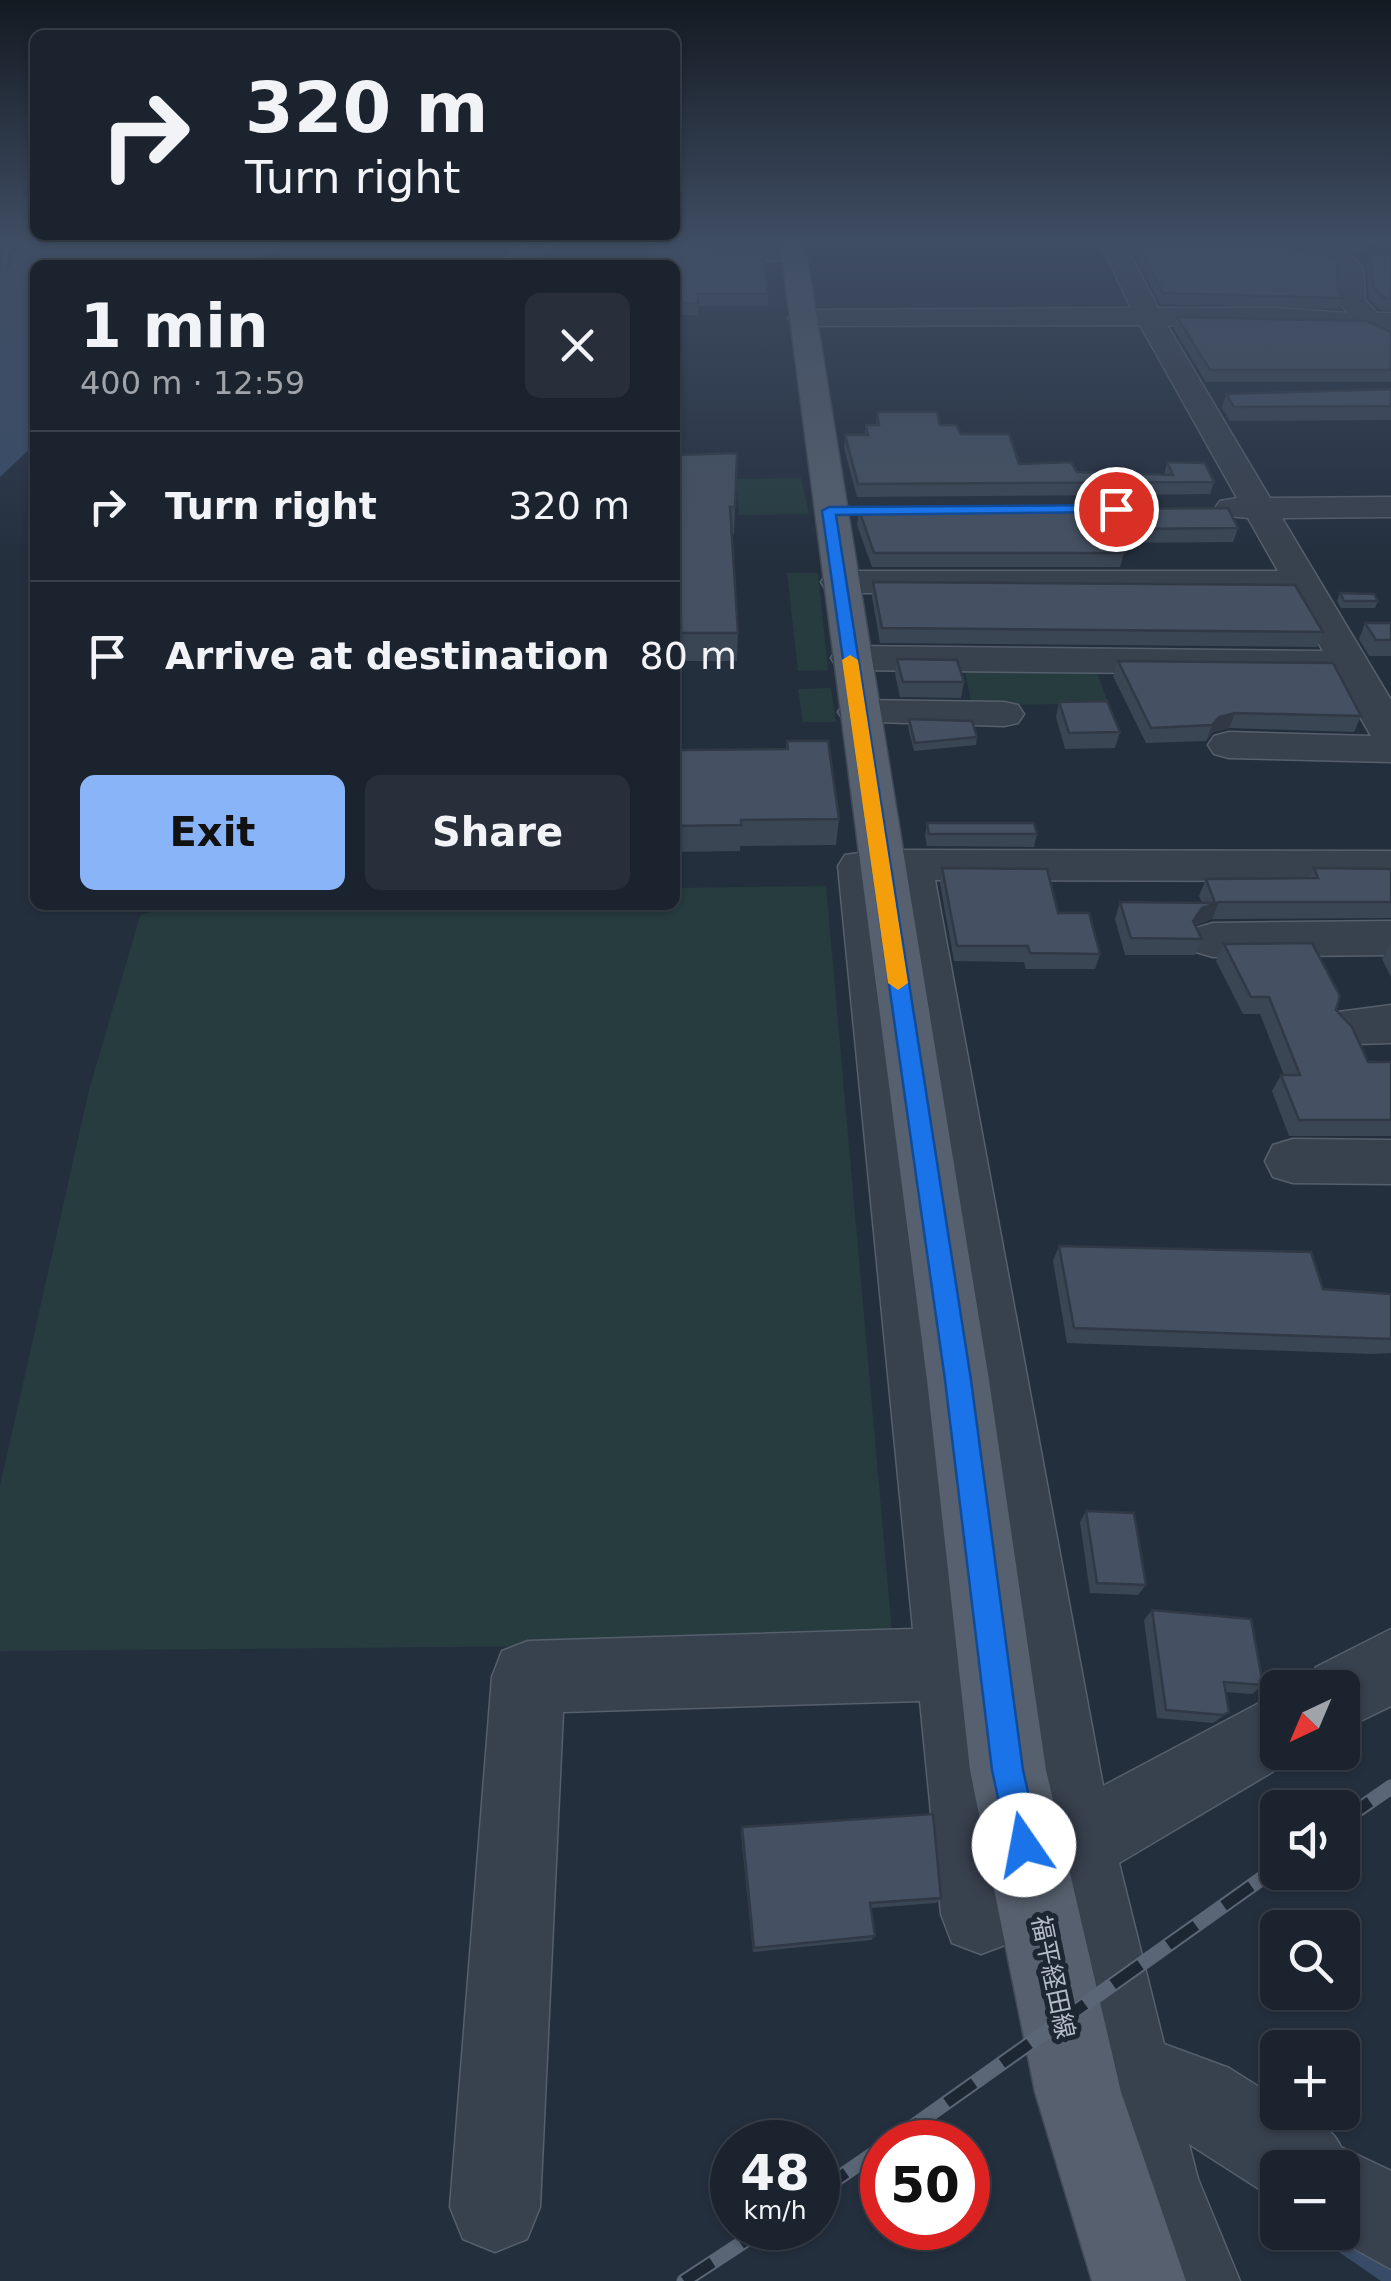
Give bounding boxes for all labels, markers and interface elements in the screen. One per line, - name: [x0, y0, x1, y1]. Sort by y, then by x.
- text: 320 m: [245, 67, 488, 149]
- icon: right: [80, 70, 210, 200]
- text: Turn right: [245, 151, 460, 204]
- text: 1 min: [80, 291, 268, 361]
- button: close: [525, 293, 630, 398]
- text: 400 m · 12:59: [80, 364, 305, 402]
- pin: [1074, 467, 1159, 552]
- icon: right: [80, 479, 135, 534]
- icon: arrive: [1089, 482, 1144, 537]
- text: Turn right: [165, 484, 377, 528]
- text: 320 m: [508, 484, 630, 528]
- icon: arrive: [80, 629, 135, 684]
- text: Arrive at destination: [165, 634, 610, 678]
- text: 80 m: [640, 634, 737, 678]
- button: Exit: [80, 775, 345, 890]
- button: Share: [365, 775, 630, 890]
- north arrow: [1260, 1670, 1360, 1770]
- map controls: [1260, 1670, 1360, 2250]
- button: sound: [1260, 1790, 1360, 1890]
- position arrow: [972, 1793, 1076, 1897]
- button: search: [1260, 1910, 1360, 2010]
- street label: 福平経田線: [1026, 1913, 1080, 2041]
- button: +: [1260, 2030, 1360, 2130]
- speed limit sign: 50: [860, 2120, 990, 2250]
- text: 48: [740, 2144, 810, 2202]
- button: −: [1260, 2150, 1360, 2250]
- text: km/h: [743, 2196, 807, 2225]

